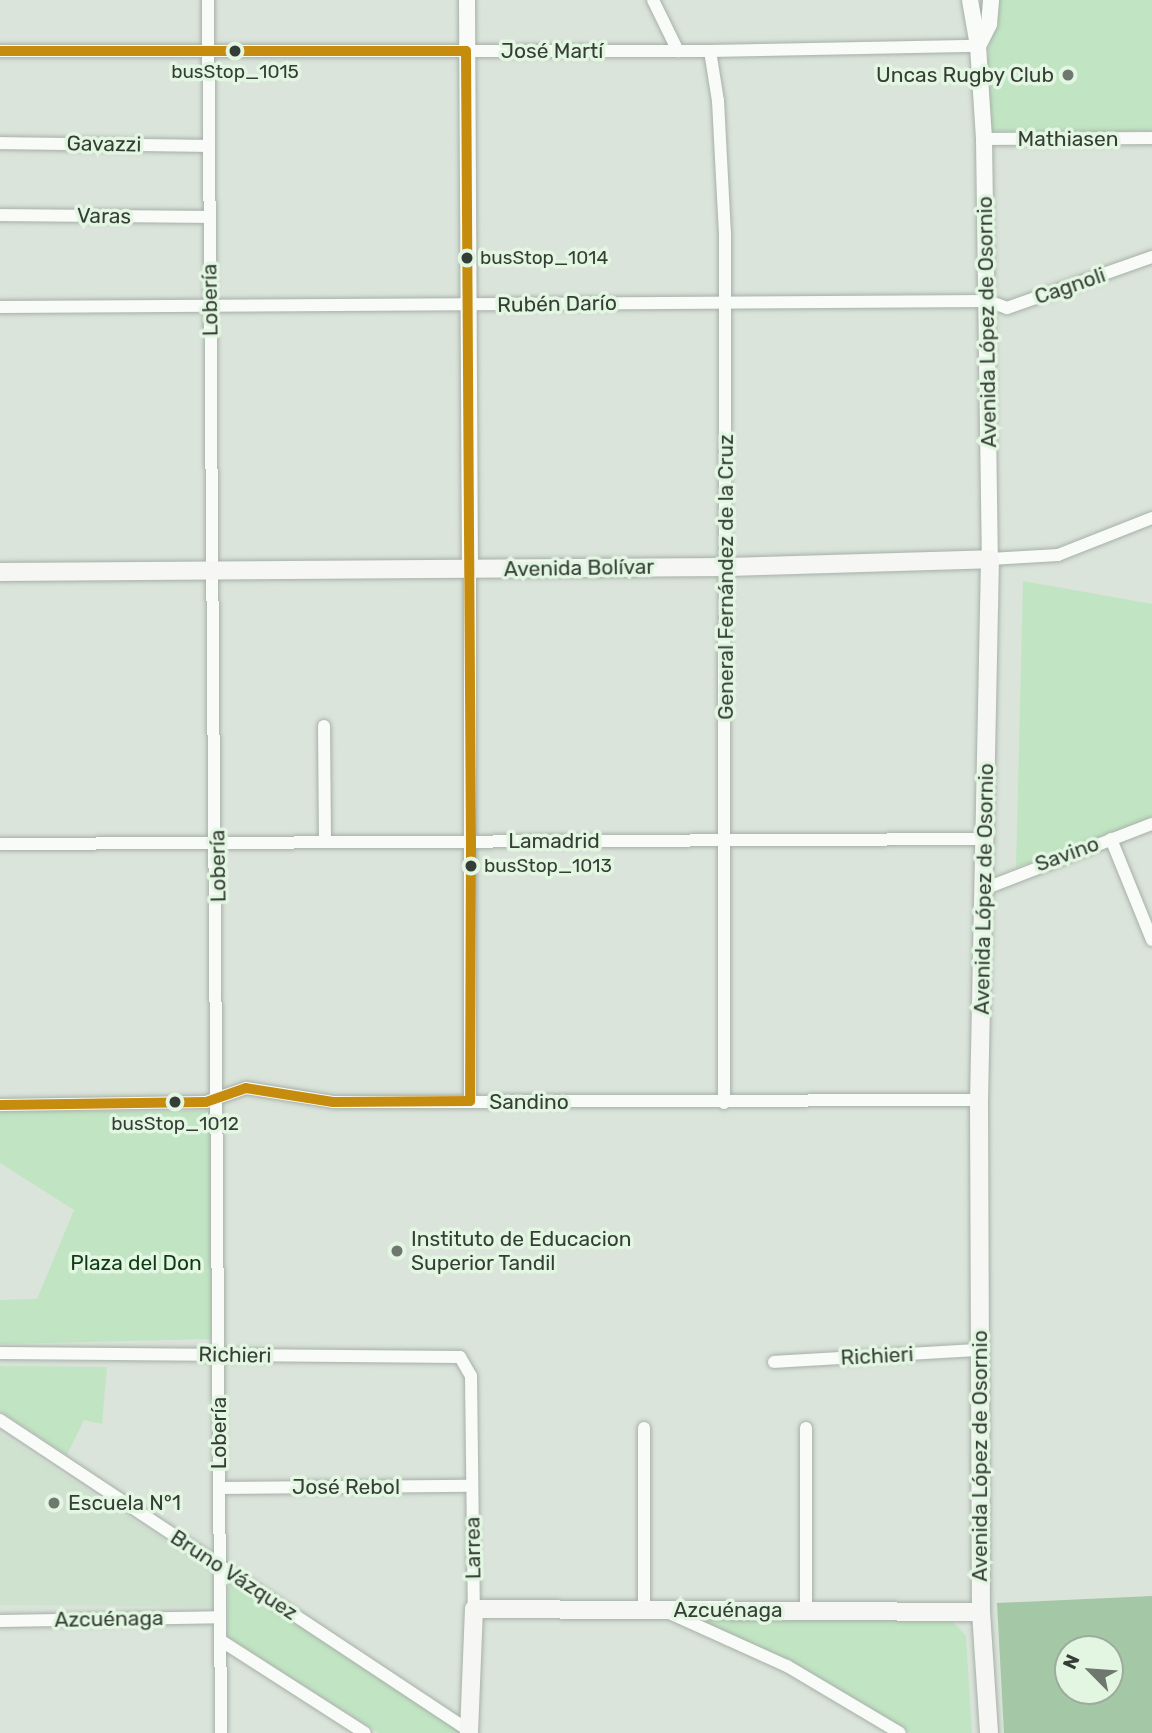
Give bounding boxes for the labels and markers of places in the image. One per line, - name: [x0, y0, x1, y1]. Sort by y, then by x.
- marker: busStop_1015: [228, 44, 242, 58]
- place label: busStop_1015: [171, 61, 299, 83]
- place label: Uncas Rugby Club: [876, 62, 1054, 88]
- marker: Uncas Rugby Club: [1060, 67, 1076, 83]
- place label: busStop_1014: [480, 247, 608, 269]
- marker: busStop_1014: [460, 251, 474, 265]
- place label: busStop_1013: [484, 855, 612, 877]
- marker: busStop_1013: [464, 859, 478, 873]
- marker: busStop_1012: [168, 1095, 182, 1109]
- place label: busStop_1012: [111, 1113, 239, 1135]
- place label: Instituto de Educacion Superior Tandil: [411, 1226, 631, 1276]
- marker: Instituto de Educacion Superior Tandil: [389, 1243, 405, 1259]
- place label: Escuela N°1: [68, 1490, 181, 1516]
- marker: Escuela N°1: [46, 1495, 62, 1511]

